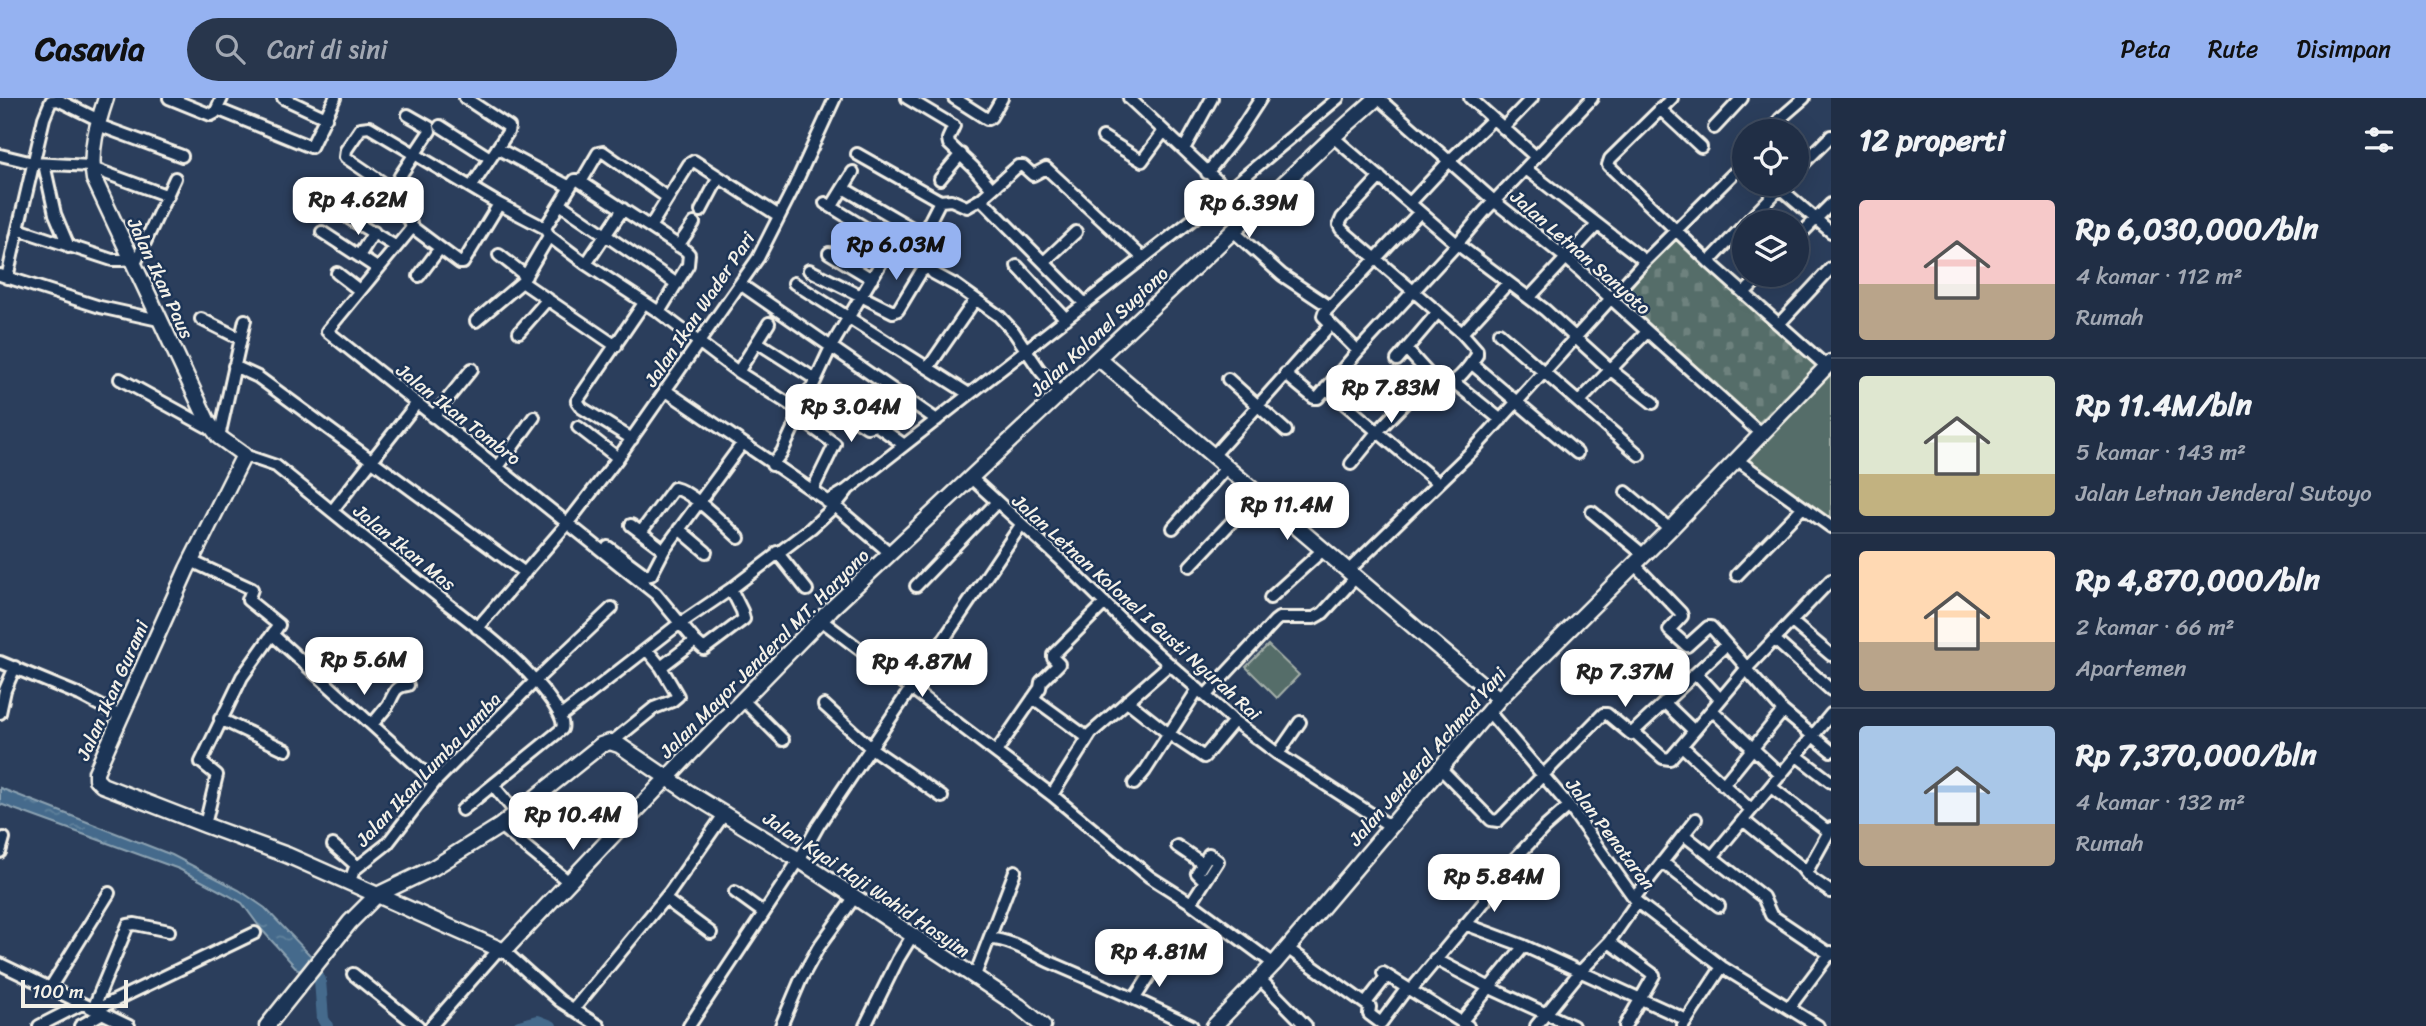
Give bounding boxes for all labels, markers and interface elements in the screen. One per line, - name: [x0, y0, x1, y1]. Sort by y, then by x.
- search box: [187, 18, 677, 81]
- text: Casavia: [35, 20, 145, 78]
- text: Cari di sini: [267, 26, 387, 72]
- text: Peta: [2121, 28, 2170, 70]
- text: Rute: [2208, 28, 2258, 70]
- text: Disimpan: [2296, 28, 2391, 70]
- icon: search: [211, 30, 249, 68]
- text: 12 properti: [1859, 113, 2005, 167]
- map controls: [1732, 119, 1809, 287]
- button: locate: [1732, 119, 1809, 196]
- icon: filters: [2360, 121, 2398, 159]
- pin: Rp 4.62M: [286, 178, 430, 237]
- text: Rp 4.62M: [309, 179, 407, 220]
- pin: Rp 6.39M: [1177, 180, 1321, 240]
- street label: Jalan Letnan Sanyoto: [1502, 181, 1659, 323]
- text: Rp 6.39M: [1200, 182, 1298, 223]
- text: Rp 6,030,000/bln: [2076, 202, 2319, 256]
- button: layers: [1732, 210, 1809, 287]
- street label: Jalan Ikan Paus: [118, 211, 203, 345]
- pin: Rp 6.03M: [824, 222, 968, 282]
- street label: Jalan Ikan Wader Pari: [634, 224, 764, 395]
- text: Rp 6.03M: [847, 224, 945, 265]
- icon: home: [1915, 228, 1999, 312]
- text: 4 kamar · 112 m²: [2076, 256, 2243, 297]
- street label: Jalan Kolonel Sugiono: [1022, 258, 1176, 406]
- text: Rumah: [2076, 297, 2144, 338]
- street label: Jalan Ikan Tombro: [388, 354, 529, 474]
- pin: Rp 7.83M: [1319, 366, 1463, 425]
- text: Rp 7.83M: [1342, 367, 1440, 408]
- text: Rp 11.4M/bln: [2076, 378, 2252, 432]
- pin: Rp 3.04M: [779, 384, 923, 444]
- text: Rp 3.04M: [801, 386, 901, 427]
- icon: home: [1915, 404, 1999, 488]
- text: 5 kamar · 143 m²: [2076, 432, 2246, 473]
- text: Jalan Letnan Jenderal Sutoyo: [2076, 473, 2372, 514]
- pin: Rp 11.4M: [1215, 482, 1359, 542]
- text: Rp 11.4M: [1241, 484, 1333, 525]
- street label: Jalan Letnan Kolonel I Gusti Ngurah Rai: [1003, 485, 1270, 729]
- street label: Jalan Ikan Mas: [345, 495, 464, 600]
- street label: Jalan Mayor Jenderal MT. Haryono: [651, 540, 877, 767]
- text: Rp 4,870,000/bln: [2076, 553, 2320, 607]
- icon: home: [1915, 579, 1999, 663]
- text: 2 kamar · 66 m²: [2076, 607, 2235, 648]
- street label: Jalan Ikan Gurami: [66, 614, 158, 766]
- pin: Rp 5.6M: [299, 638, 429, 697]
- text: Rp 5.6M: [321, 639, 407, 680]
- pin: Rp 4.87M: [850, 640, 994, 699]
- text: Rp 4.87M: [872, 641, 972, 682]
- text: Apartemen: [2076, 648, 2186, 689]
- pin: Rp 7.37M: [1553, 650, 1697, 709]
- text: Rp 7.37M: [1577, 651, 1673, 692]
- street label: Jalan Jenderal Achmad Yani: [1339, 659, 1515, 854]
- street label: Jalan Ikan Lumba Lumba: [347, 684, 510, 855]
- text: Rp 7,370,000/bln: [2076, 728, 2317, 782]
- icon: home: [1915, 754, 1999, 838]
- street label: Jalan Penataran: [1556, 770, 1664, 898]
- text: 4 kamar · 132 m²: [2076, 782, 2245, 823]
- pin: Rp 10.4M: [501, 792, 645, 852]
- text: Rp 10.4M: [525, 794, 621, 835]
- street label: Jalan Kyai Haji Wahid Hasyim: [755, 802, 977, 967]
- text: Rumah: [2076, 823, 2144, 864]
- pin: Rp 5.84M: [1422, 854, 1566, 914]
- text: Rp 5.84M: [1444, 856, 1544, 897]
- pin: Rp 4.81M: [1087, 930, 1231, 989]
- text: Rp 4.81M: [1111, 931, 1207, 972]
- text: 100 m: [32, 975, 84, 1008]
- scale bar: [21, 977, 128, 1009]

